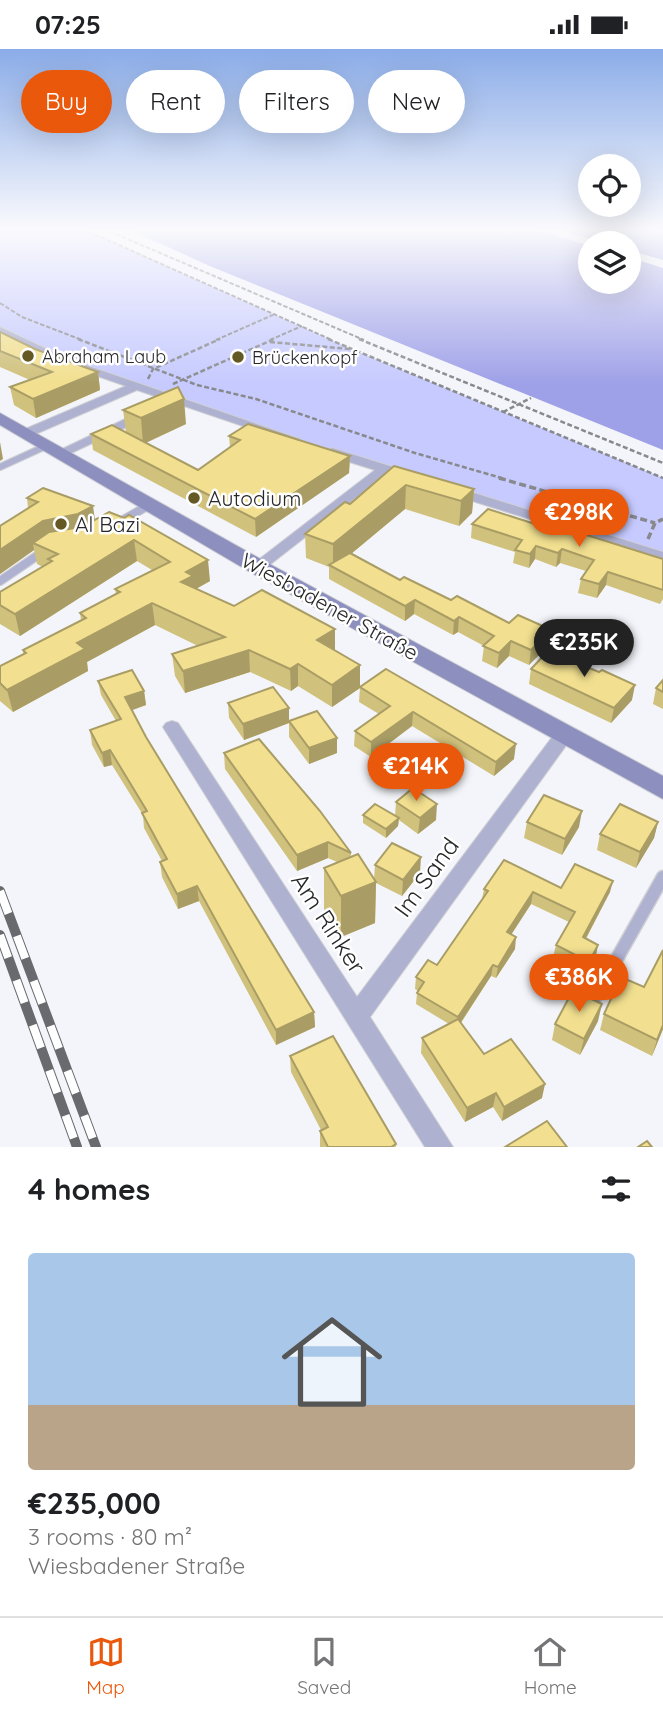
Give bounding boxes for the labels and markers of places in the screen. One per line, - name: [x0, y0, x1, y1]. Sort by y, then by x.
- place label: Abraham Laub: [42, 345, 166, 368]
- place label: Brückenkopf: [252, 346, 358, 369]
- marker: Abraham Laub: [20, 348, 36, 364]
- marker: Brückenkopf: [230, 349, 246, 365]
- place label: Autodium: [208, 485, 301, 511]
- pin: €298K: [530, 489, 628, 549]
- marker: Autodium: [186, 490, 202, 506]
- place label: Al Bazi: [75, 511, 140, 537]
- marker: Al Bazi: [53, 516, 69, 532]
- pin: €235K: [535, 619, 633, 679]
- pin: €214K: [367, 743, 465, 803]
- pin: €386K: [530, 955, 628, 1014]

